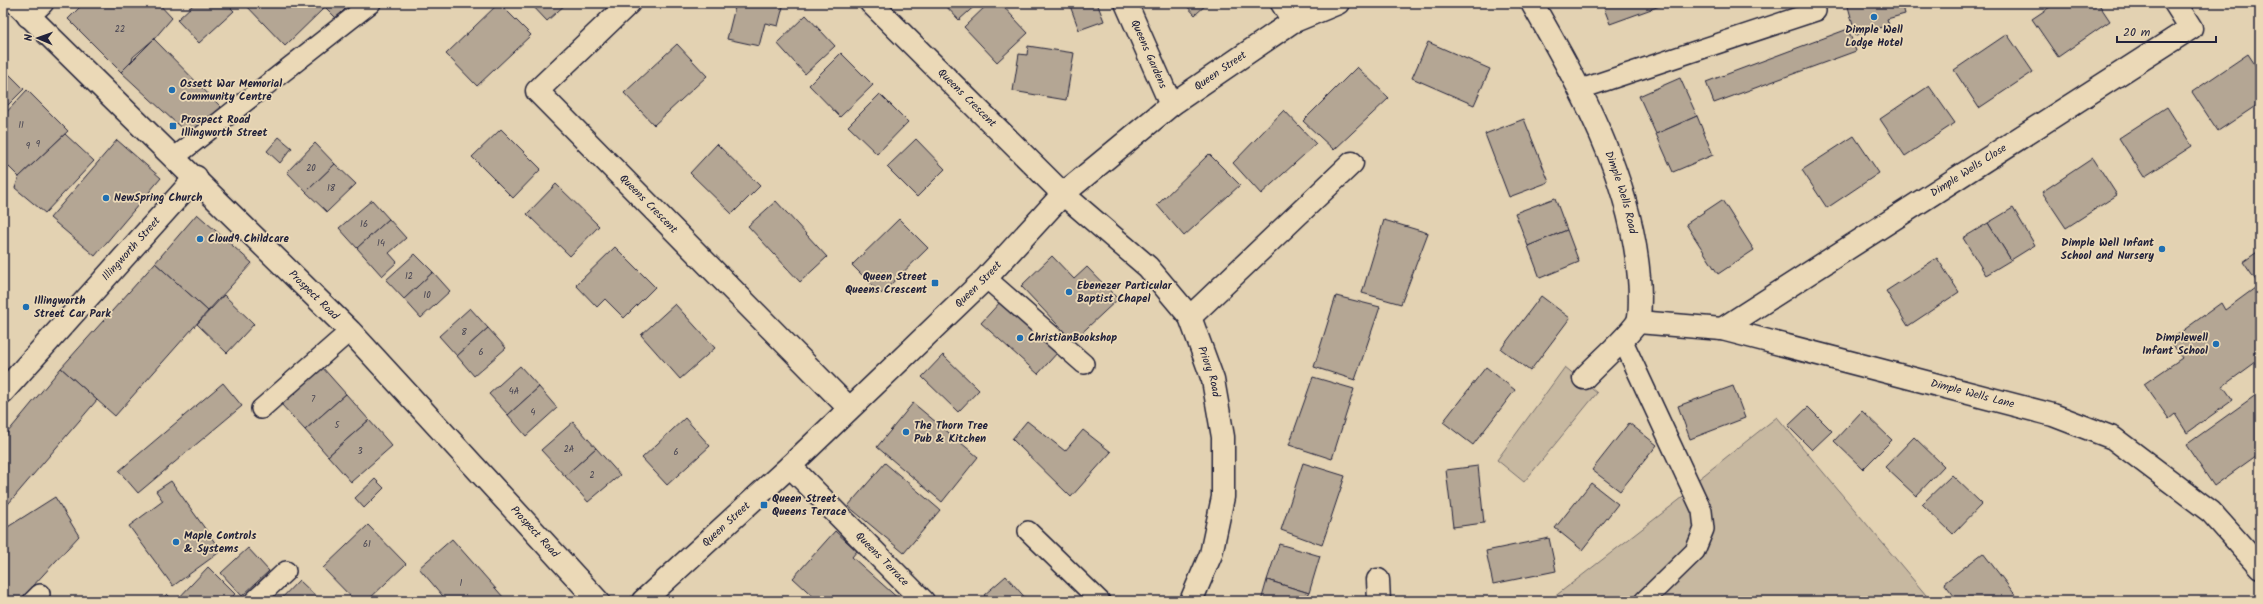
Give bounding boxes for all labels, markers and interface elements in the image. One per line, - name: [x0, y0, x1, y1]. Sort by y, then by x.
- marker: Dimple Well Lodge Hotel: [1869, 12, 1879, 22]
- street label: Queens Gardens: [1125, 17, 1172, 92]
- north arrow: [18, 18, 58, 58]
- scale bar: [2117, 18, 2216, 44]
- place label: Dimple Well Lodge Hotel: [1845, 21, 1903, 52]
- house number: 22: [115, 22, 125, 37]
- text: 20 m: [2123, 23, 2151, 42]
- text: N: [20, 34, 38, 41]
- street label: Queen Street: [1190, 46, 1251, 96]
- street label: Queens Crescent: [933, 65, 1001, 132]
- place label: Ossett War Memorial Community Centre: [180, 75, 282, 106]
- marker: Ossett War Memorial Community Centre: [167, 85, 177, 95]
- place label: Prospect Road Illingworth Street: [181, 111, 268, 142]
- house number: 11: [18, 118, 24, 133]
- marker: Prospect Road Illingworth Street: [168, 121, 178, 131]
- house number: 9: [36, 137, 41, 152]
- house number: 9: [26, 139, 31, 154]
- street label: Dimple Wells Close: [1927, 139, 2010, 202]
- street label: Dimple Wells Road: [1599, 148, 1642, 236]
- house number: 20: [306, 161, 316, 176]
- street label: Queens Crescent: [615, 170, 682, 238]
- house number: 18: [327, 181, 336, 196]
- place label: NewSpring Church: [114, 189, 202, 207]
- marker: NewSpring Church: [101, 193, 111, 203]
- street label: Illingworth Street: [97, 212, 166, 285]
- house number: 16: [360, 217, 368, 232]
- place label: Cloud9 Childcare: [208, 230, 289, 248]
- marker: Cloud9 Childcare: [195, 234, 205, 244]
- place label: Dimple Well Infant School and Nursery: [2061, 234, 2155, 265]
- house number: 14: [377, 236, 385, 251]
- marker: Dimple Well Infant School and Nursery: [2157, 244, 2167, 254]
- street label: Queen Street: [951, 257, 1007, 312]
- street label: Prospect Road: [284, 266, 343, 325]
- place label: Queen Street Queens Crescent: [845, 268, 928, 299]
- house number: 12: [405, 269, 413, 284]
- place label: Ebenezer Particular Baptist Chapel: [1077, 277, 1173, 308]
- marker: Queen Street Queens Crescent: [930, 278, 940, 288]
- marker: Ebenezer Particular Baptist Chapel: [1064, 287, 1074, 297]
- house number: 10: [423, 288, 431, 303]
- place label: Illingworth Street Car Park: [34, 292, 111, 323]
- marker: Illingworth Street Car Park: [21, 302, 31, 312]
- house number: 8: [461, 325, 467, 340]
- place label: ChristianBookshop: [1028, 329, 1117, 347]
- place label: Dimplewell Infant School: [2142, 329, 2208, 360]
- marker: ChristianBookshop: [1015, 333, 1025, 343]
- marker: Dimplewell Infant School: [2211, 339, 2221, 349]
- street label: Priory Road: [1192, 344, 1225, 399]
- house number: 6: [478, 345, 484, 360]
- street label: Dimple Wells Lane: [1929, 375, 2016, 414]
- house number: 4A: [509, 384, 520, 399]
- house number: 7: [311, 392, 316, 407]
- house number: 4: [531, 405, 536, 420]
- place label: The Thorn Tree Pub & Kitchen: [914, 417, 989, 448]
- house number: 5: [335, 418, 341, 433]
- marker: The Thorn Tree Pub & Kitchen: [901, 427, 911, 437]
- house number: 2A: [564, 442, 575, 457]
- house number: 3: [357, 444, 363, 459]
- house number: 6: [673, 445, 679, 460]
- house number: 2: [589, 468, 595, 483]
- place label: Queen Street Queens Terrace: [772, 490, 847, 521]
- street label: Queen Street: [698, 497, 755, 552]
- marker: Queen Street Queens Terrace: [759, 500, 769, 510]
- street label: Prospect Road: [506, 502, 564, 562]
- place label: Maple Controls & Systems: [184, 527, 257, 558]
- street label: Queens Terrace: [851, 528, 913, 591]
- marker: Maple Controls & Systems: [171, 537, 181, 547]
- house number: 61: [363, 537, 371, 552]
- house number: 1: [460, 576, 463, 591]

